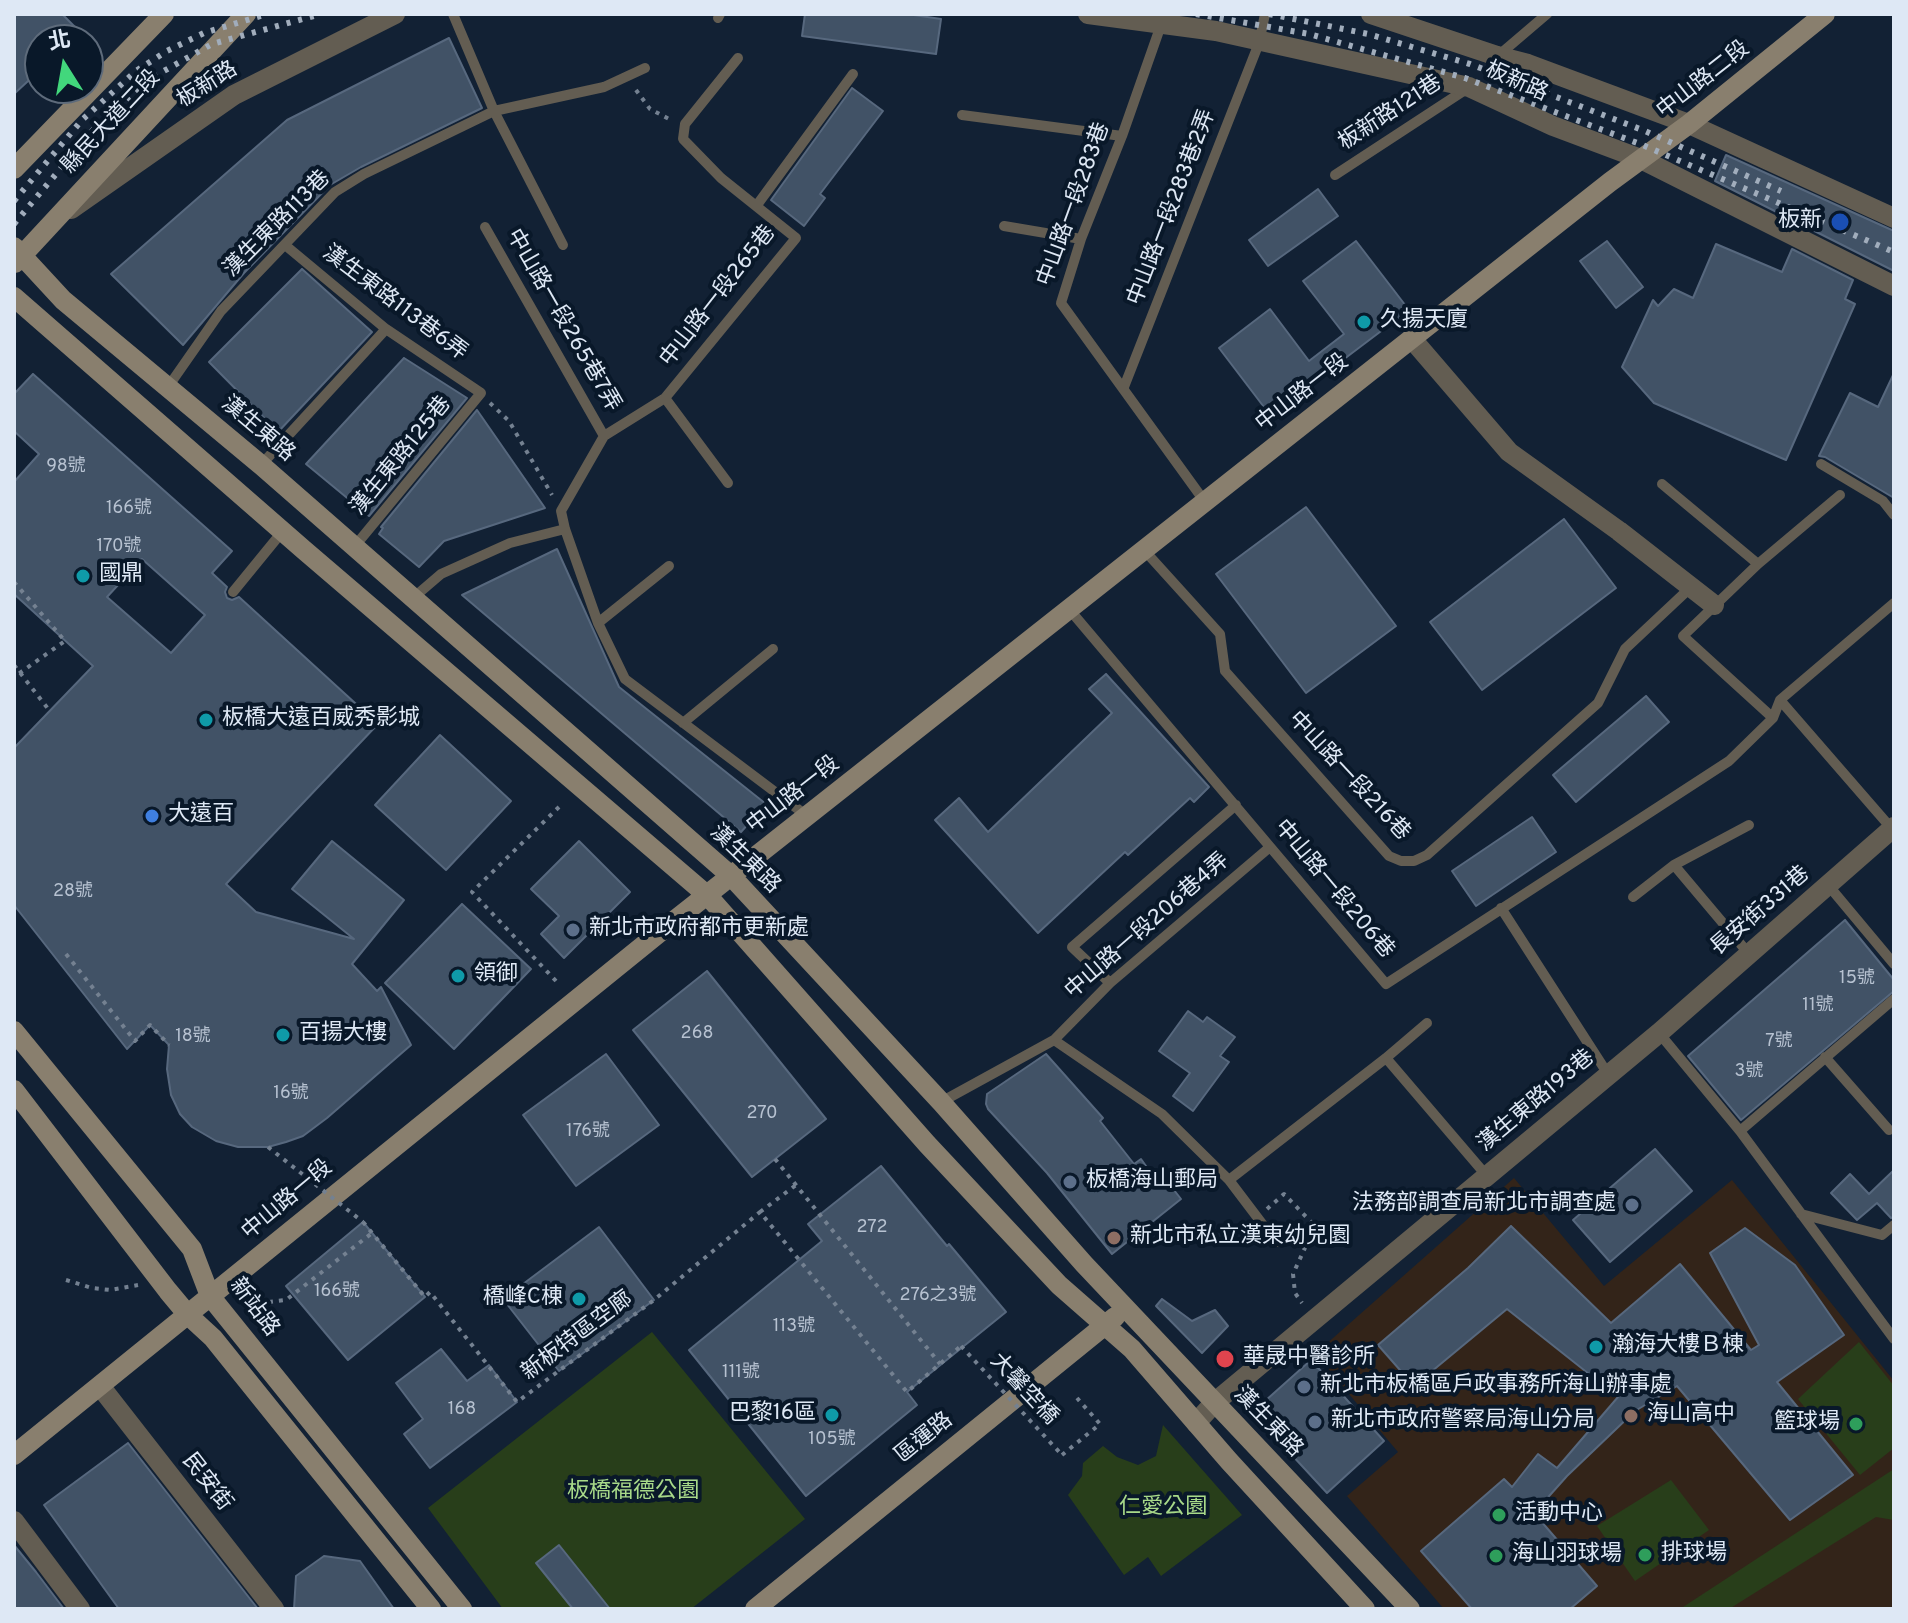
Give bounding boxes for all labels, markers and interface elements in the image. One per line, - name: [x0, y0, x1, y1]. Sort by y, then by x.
- north arrow: [24, 24, 104, 104]
- text: 北: [46, 27, 73, 57]
- street label: 中山路二段: [1653, 37, 1755, 125]
- street label: 板新路: [173, 57, 243, 115]
- street label: 板新路: [1480, 58, 1552, 108]
- street label: 縣民大道二段: [57, 66, 167, 180]
- street label: 板新路121巷: [1334, 71, 1448, 157]
- street label: 中山路一段283巷2弄: [1123, 106, 1223, 310]
- street label: 中山路一段283巷: [1033, 120, 1117, 290]
- street label: 漢生東路113巷: [219, 166, 337, 284]
- place label: 板新: [1778, 209, 1822, 235]
- marker: 板新: [1829, 211, 1851, 233]
- street label: 中山路一段265巷: [656, 221, 782, 373]
- street label: 中山路一段265巷7弄: [499, 225, 625, 417]
- street label: 漢生東路113巷6弄: [316, 241, 472, 367]
- place label: 久揚天廈: [1380, 309, 1468, 335]
- marker: 久揚天廈: [1355, 313, 1373, 331]
- street label: 中山路一段: [1252, 350, 1354, 438]
- street label: 漢生東路: [215, 392, 299, 468]
- street label: 漢生東路125巷: [346, 392, 458, 522]
- house number: 98號: [46, 456, 86, 478]
- house number: 166號: [106, 498, 152, 520]
- house number: 170號: [96, 536, 142, 558]
- place label: 國鼎: [99, 563, 143, 589]
- marker: 國鼎: [74, 567, 92, 585]
- place label: 板橋大遠百威秀影城: [222, 707, 420, 733]
- street label: 中山路一段216巷: [1281, 707, 1415, 847]
- marker: 板橋大遠百威秀影城: [197, 711, 215, 729]
- street label: 中山路一段: [743, 752, 845, 840]
- place label: 大遠百: [168, 803, 234, 829]
- marker: 大遠百: [143, 807, 161, 825]
- street label: 中山路一段206巷: [1267, 815, 1399, 965]
- street label: 漢生東路: [703, 820, 785, 900]
- street label: 中山路一段206巷4弄: [1061, 849, 1235, 1005]
- street label: 長安街331巷: [1706, 862, 1816, 962]
- house number: 28號: [53, 881, 93, 903]
- place label: 新北市政府都市更新處: [589, 917, 809, 943]
- marker: 新北市政府都市更新處: [564, 921, 582, 939]
- place label: 領御: [474, 963, 518, 989]
- marker: 領御: [449, 967, 467, 985]
- house number: 15號: [1839, 968, 1875, 990]
- house number: 11號: [1802, 995, 1834, 1017]
- place label: 百揚大樓: [299, 1022, 387, 1048]
- house number: 268: [681, 1023, 713, 1045]
- house number: 18號: [175, 1026, 211, 1048]
- marker: 百揚大樓: [274, 1026, 292, 1044]
- house number: 7號: [1765, 1031, 1793, 1053]
- street label: 漢生東路193巷: [1473, 1045, 1601, 1159]
- house number: 3號: [1735, 1061, 1763, 1083]
- house number: 16號: [273, 1083, 309, 1105]
- house number: 270: [746, 1103, 778, 1125]
- house number: 176號: [566, 1121, 610, 1143]
- street label: 中山路一段: [237, 1156, 339, 1246]
- place label: 板橋海山郵局: [1086, 1169, 1218, 1195]
- marker: 板橋海山郵局: [1061, 1173, 1079, 1191]
- place label: 法務部調查局新北市調查處: [1352, 1192, 1616, 1218]
- marker: 法務部調查局新北市調查處: [1623, 1196, 1641, 1214]
- house number: 272: [857, 1217, 887, 1239]
- place label: 新北市私立漢東幼兒園: [1130, 1225, 1350, 1251]
- marker: 新北市私立漢東幼兒園: [1105, 1229, 1123, 1247]
- street label: 新站路: [223, 1274, 283, 1342]
- house number: 166號: [314, 1281, 360, 1303]
- house number: 276之3號: [900, 1285, 976, 1307]
- place label: 橋峰C棟: [483, 1286, 563, 1312]
- street label: 新板特區空廊: [517, 1287, 639, 1387]
- marker: 橋峰C棟: [570, 1290, 588, 1308]
- house number: 113號: [773, 1316, 815, 1338]
- place label: 瀚海大樓Ｂ棟: [1612, 1334, 1744, 1360]
- marker: 瀚海大樓Ｂ棟: [1587, 1338, 1605, 1356]
- place label: 華晟中醫診所: [1243, 1346, 1375, 1372]
- marker: 華晟中醫診所: [1214, 1348, 1236, 1370]
- street label: 大馨空橋: [983, 1349, 1063, 1431]
- house number: 111號: [722, 1362, 760, 1384]
- place label: 新北市板橋區戶政事務所海山辦事處: [1320, 1374, 1672, 1400]
- marker: 新北市板橋區戶政事務所海山辦事處: [1295, 1378, 1313, 1396]
- street label: 漢生東路: [1227, 1382, 1307, 1464]
- house number: 168: [448, 1399, 476, 1421]
- place label: 巴黎16區: [729, 1402, 816, 1428]
- place label: 海山高中: [1647, 1403, 1735, 1429]
- marker: 巴黎16區: [823, 1406, 841, 1424]
- marker: 海山高中: [1622, 1407, 1640, 1425]
- street label: 區運路: [891, 1408, 959, 1470]
- place label: 新北市政府警察局海山分局: [1331, 1409, 1595, 1435]
- place label: 籃球場: [1774, 1411, 1840, 1437]
- marker: 新北市政府警察局海山分局: [1306, 1413, 1324, 1431]
- marker: 籃球場: [1847, 1415, 1865, 1433]
- house number: 105號: [808, 1429, 856, 1451]
- street label: 民安街: [175, 1449, 237, 1517]
- park label: 板橋福德公園: [567, 1480, 699, 1506]
- park label: 仁愛公園: [1119, 1496, 1207, 1522]
- place label: 活動中心: [1515, 1502, 1603, 1528]
- marker: 活動中心: [1490, 1506, 1508, 1524]
- place label: 排球場: [1661, 1542, 1727, 1568]
- place label: 海山羽球場: [1512, 1543, 1622, 1569]
- marker: 排球場: [1636, 1546, 1654, 1564]
- marker: 海山羽球場: [1487, 1547, 1505, 1565]

